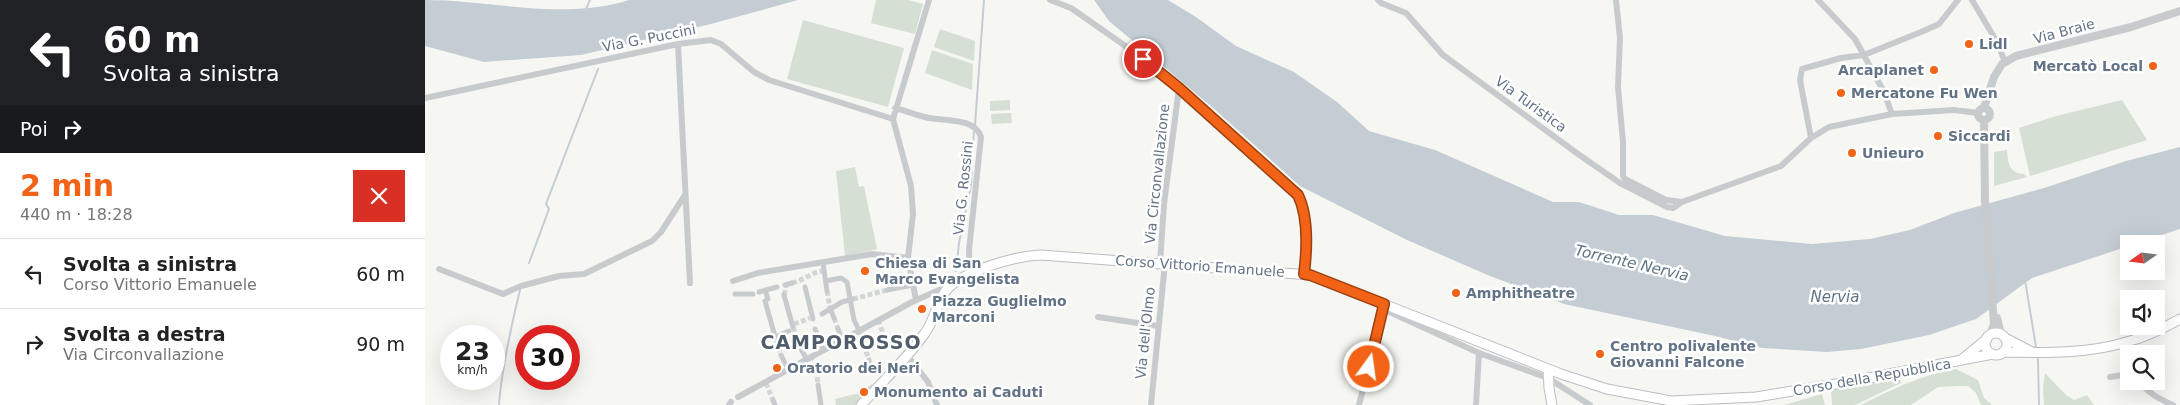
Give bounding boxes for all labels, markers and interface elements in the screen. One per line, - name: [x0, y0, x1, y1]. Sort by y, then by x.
- street label: Via Braie: [2032, 15, 2096, 47]
- icon: left: [20, 20, 85, 85]
- text: 60 m: [103, 20, 200, 60]
- street label: Via G. Puccini: [601, 21, 697, 55]
- place label: Lidl: [1979, 36, 2008, 52]
- pin: [1122, 38, 1164, 80]
- marker: Lidl: [1963, 38, 1975, 50]
- icon: arrive: [1129, 45, 1157, 73]
- place label: Mercatò Local: [2033, 58, 2143, 74]
- marker: Mercatò Local: [2147, 60, 2159, 72]
- text: Svolta a sinistra: [103, 61, 279, 86]
- place label: Arcaplanet: [1838, 62, 1924, 78]
- marker: Arcaplanet: [1928, 64, 1940, 76]
- street label: Via Turistica: [1492, 73, 1570, 135]
- place label: Mercatone Fu Wen: [1851, 85, 1998, 101]
- marker: Mercatone Fu Wen: [1835, 87, 1847, 99]
- street label: Via Circonvallazione: [1142, 103, 1172, 245]
- icon: right: [58, 115, 86, 143]
- text: Poi: [20, 118, 48, 140]
- place label: Siccardi: [1948, 128, 2011, 144]
- marker: Siccardi: [1932, 130, 1944, 142]
- street label: Via G. Rossini: [950, 140, 976, 236]
- place label: Unieuro: [1862, 145, 1925, 161]
- marker: Unieuro: [1846, 147, 1858, 159]
- text: 2 min: [20, 168, 114, 203]
- button: close: [353, 170, 405, 222]
- text: 440 m · 18:28: [20, 205, 133, 224]
- north arrow: [2120, 235, 2165, 280]
- map controls: [2120, 235, 2165, 390]
- water label: Torrente Nervia: [1573, 241, 1691, 285]
- street label: Corso Vittorio Emanuele: [1115, 252, 1285, 280]
- text: Svolta a sinistra: [63, 253, 237, 275]
- place label: Chiesa di San Marco Evangelista: [875, 255, 1020, 287]
- icon: left: [20, 260, 48, 288]
- text: 60 m: [356, 263, 405, 285]
- marker: Chiesa di San Marco Evangelista: [859, 265, 871, 277]
- text: Corso Vittorio Emanuele: [63, 275, 257, 294]
- place label: Amphitheatre: [1466, 285, 1575, 301]
- street label: Via dell'Olmo: [1132, 286, 1158, 380]
- marker: Amphitheatre: [1450, 287, 1462, 299]
- water label: Nervia: [1811, 288, 1859, 306]
- button: sound: [2120, 290, 2165, 335]
- place label: Piazza Guglielmo Marconi: [932, 293, 1067, 325]
- marker: Piazza Guglielmo Marconi: [916, 303, 928, 315]
- text: Svolta a destra: [63, 323, 226, 345]
- speed limit sign: 30: [515, 325, 580, 390]
- icon: right: [20, 330, 48, 358]
- district label: CAMPOROSSO: [760, 331, 922, 353]
- text: 90 m: [356, 333, 405, 355]
- text: 23: [455, 337, 490, 366]
- place label: Centro polivalente Giovanni Falcone: [1610, 338, 1756, 370]
- position arrow: [1342, 340, 1394, 392]
- text: Via Circonvallazione: [63, 345, 224, 364]
- button: search: [2120, 345, 2165, 390]
- marker: Centro polivalente Giovanni Falcone: [1594, 348, 1606, 360]
- street label: Corso della Repubblica: [1792, 355, 1952, 399]
- place label: Oratorio dei Neri: [787, 360, 920, 376]
- marker: Oratorio dei Neri: [771, 362, 783, 374]
- text: km/h: [457, 363, 488, 377]
- place label: Monumento ai Caduti: [874, 384, 1043, 400]
- marker: Monumento ai Caduti: [858, 386, 870, 398]

